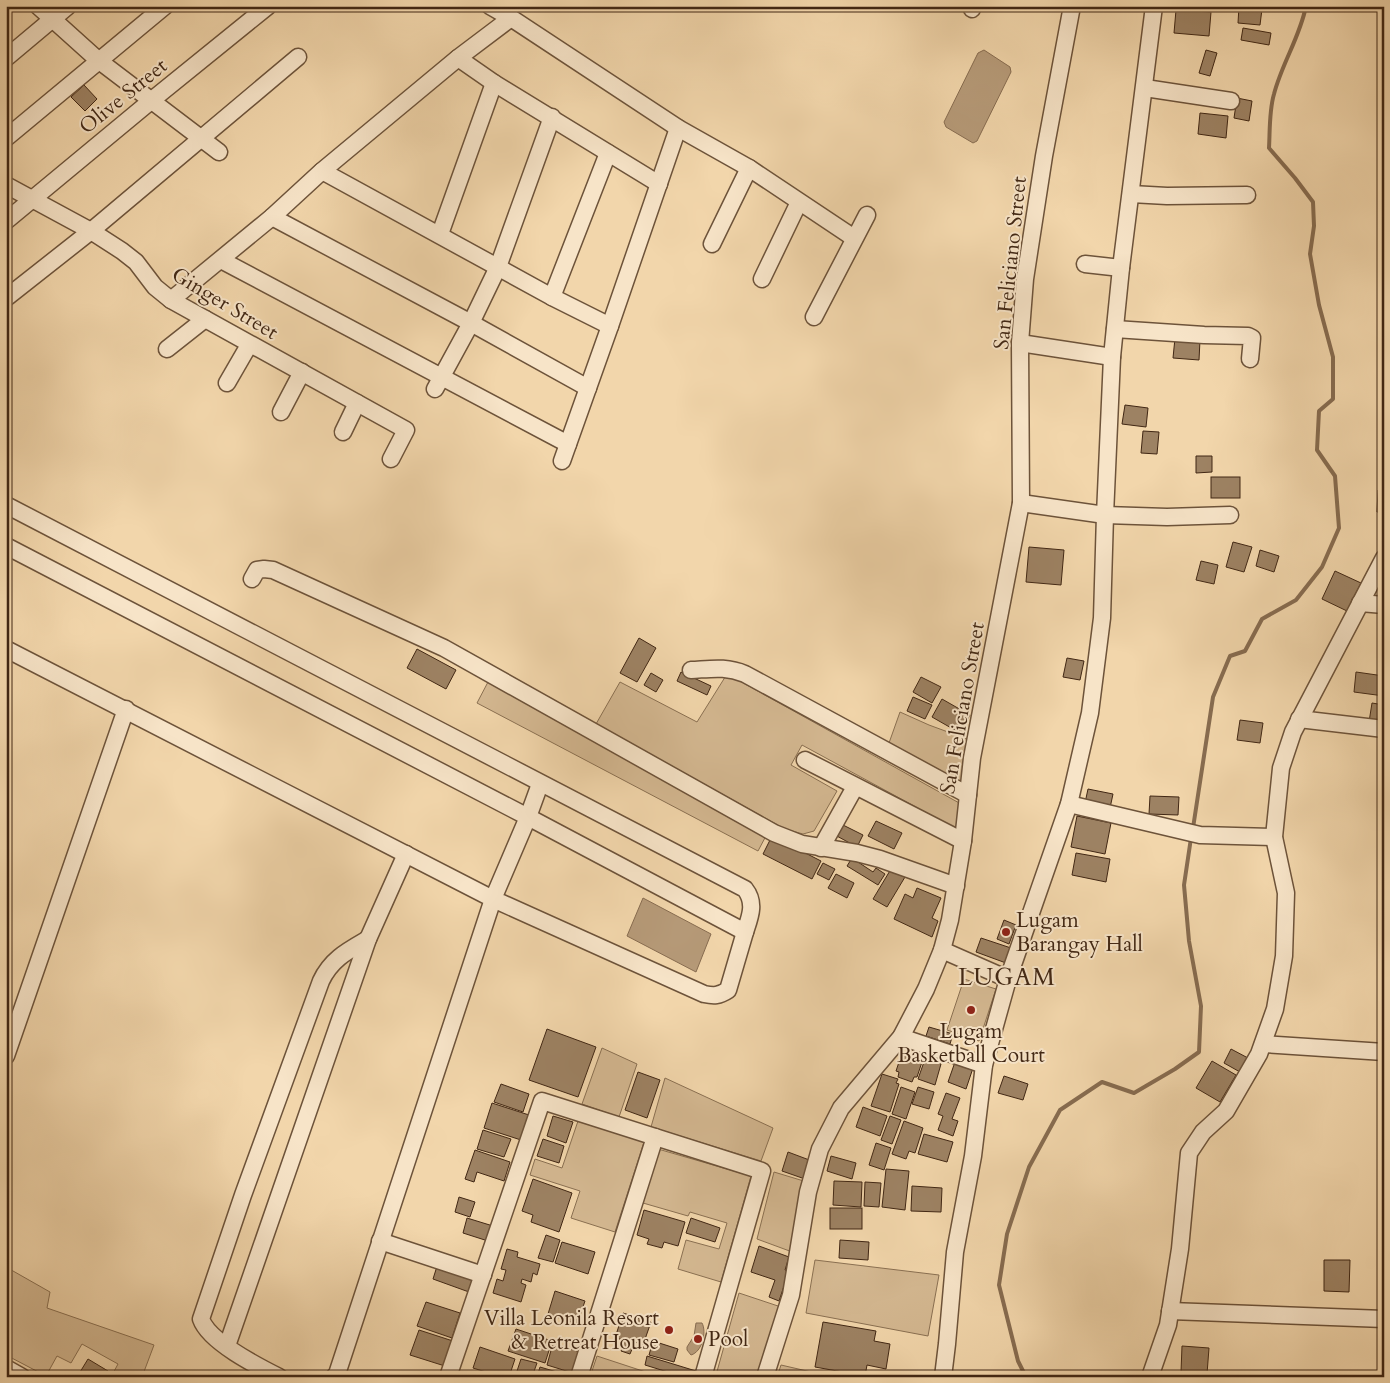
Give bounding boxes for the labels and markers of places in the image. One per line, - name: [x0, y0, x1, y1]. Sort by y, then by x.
- place label: Lugam Barangay Hall: [1016, 906, 1143, 959]
- marker: Lugam Barangay Hall: [1000, 926, 1012, 938]
- marker: Lugam Basketball Court: [965, 1004, 977, 1016]
- place label: Lugam Basketball Court: [897, 1017, 1045, 1070]
- place label: Villa Leonila Resort & Retreat House: [484, 1304, 659, 1357]
- marker: Villa Leonila Resort & Retreat House: [663, 1324, 675, 1336]
- place label: Pool: [708, 1325, 748, 1354]
- marker: Pool: [692, 1333, 704, 1345]

